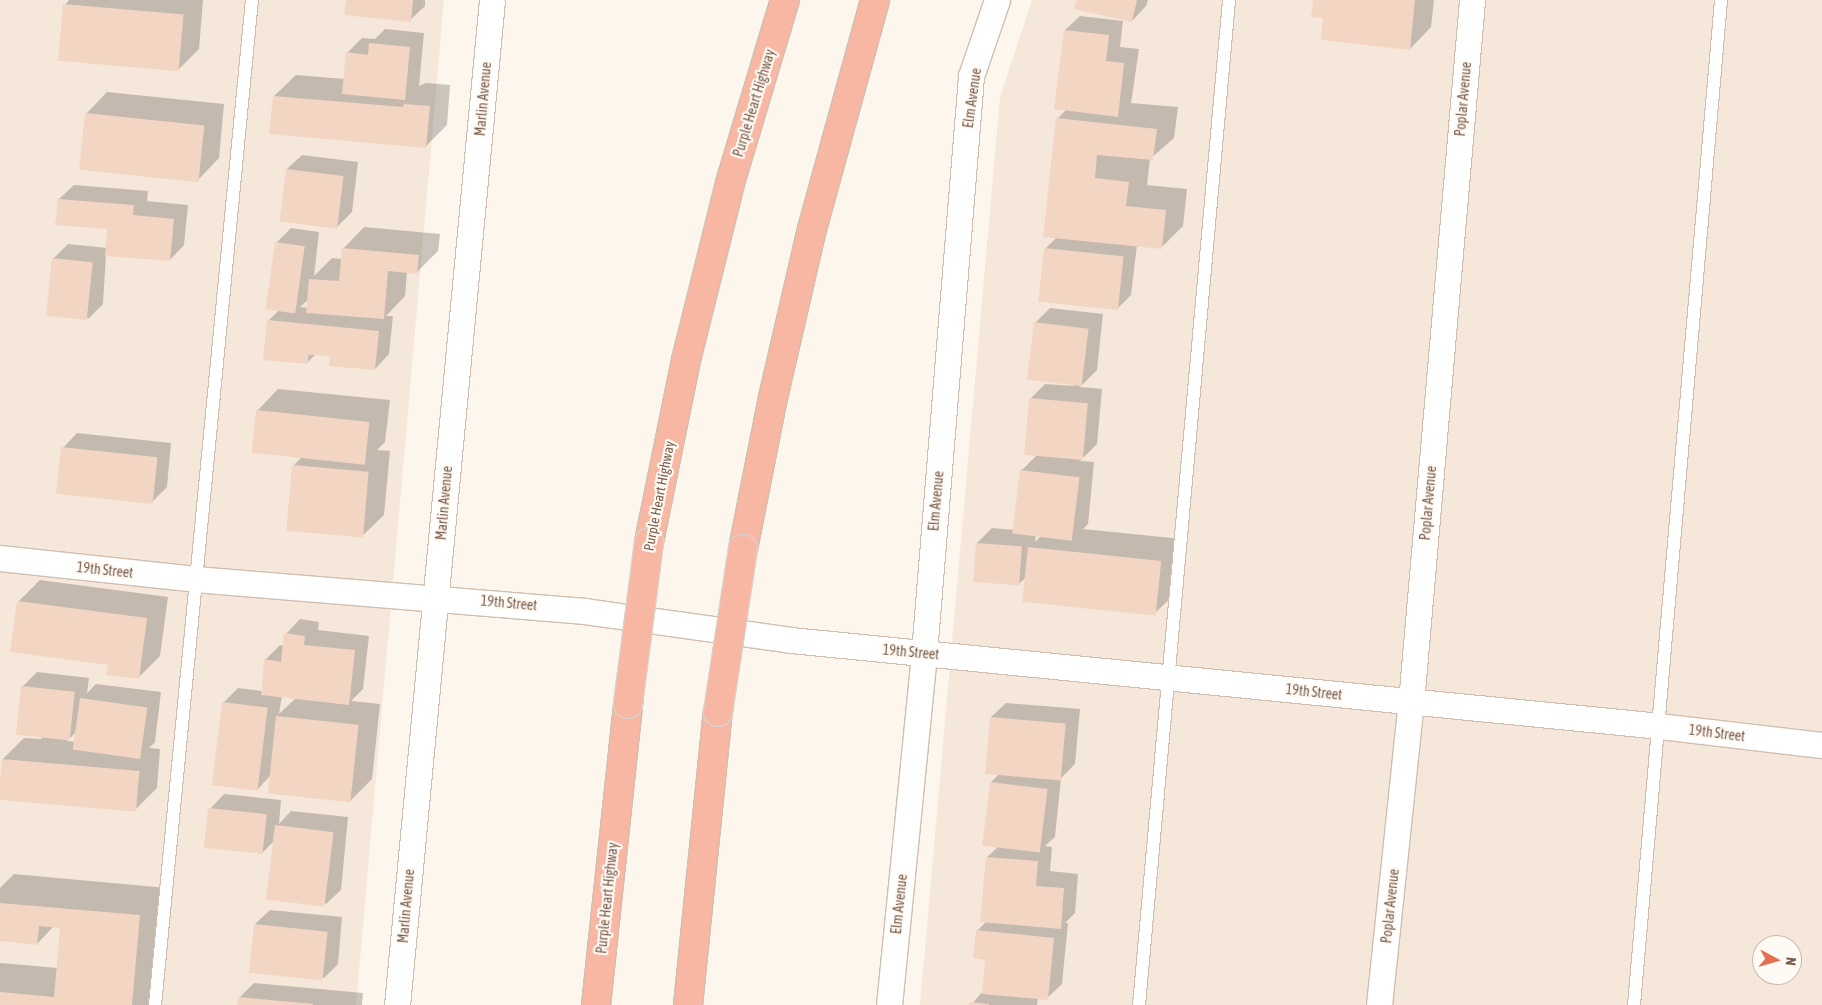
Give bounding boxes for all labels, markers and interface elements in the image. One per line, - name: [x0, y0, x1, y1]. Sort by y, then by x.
- street label: Purple Heart Highway: [730, 47, 778, 159]
- street label: Marlin Avenue: [471, 61, 495, 137]
- street label: Poplar Avenue: [1451, 61, 1475, 137]
- street label: Elm Avenue: [959, 67, 985, 129]
- street label: Purple Heart Highway: [640, 440, 678, 552]
- street label: Marlin Avenue: [432, 465, 456, 541]
- street label: Poplar Avenue: [1416, 465, 1440, 541]
- street label: Elm Avenue: [925, 470, 947, 532]
- street label: 19th Street: [76, 559, 134, 581]
- street label: 19th Street: [480, 592, 538, 614]
- street label: 19th Street: [882, 641, 940, 663]
- street label: 19th Street: [1285, 681, 1343, 703]
- street label: 19th Street: [1688, 721, 1746, 745]
- street label: Purple Heart Highway: [593, 842, 621, 954]
- street label: Marlin Avenue: [394, 868, 418, 944]
- street label: Poplar Avenue: [1378, 868, 1402, 944]
- street label: Elm Avenue: [887, 873, 911, 935]
- north arrow: [1752, 935, 1802, 985]
- text: N: [1783, 957, 1799, 966]

